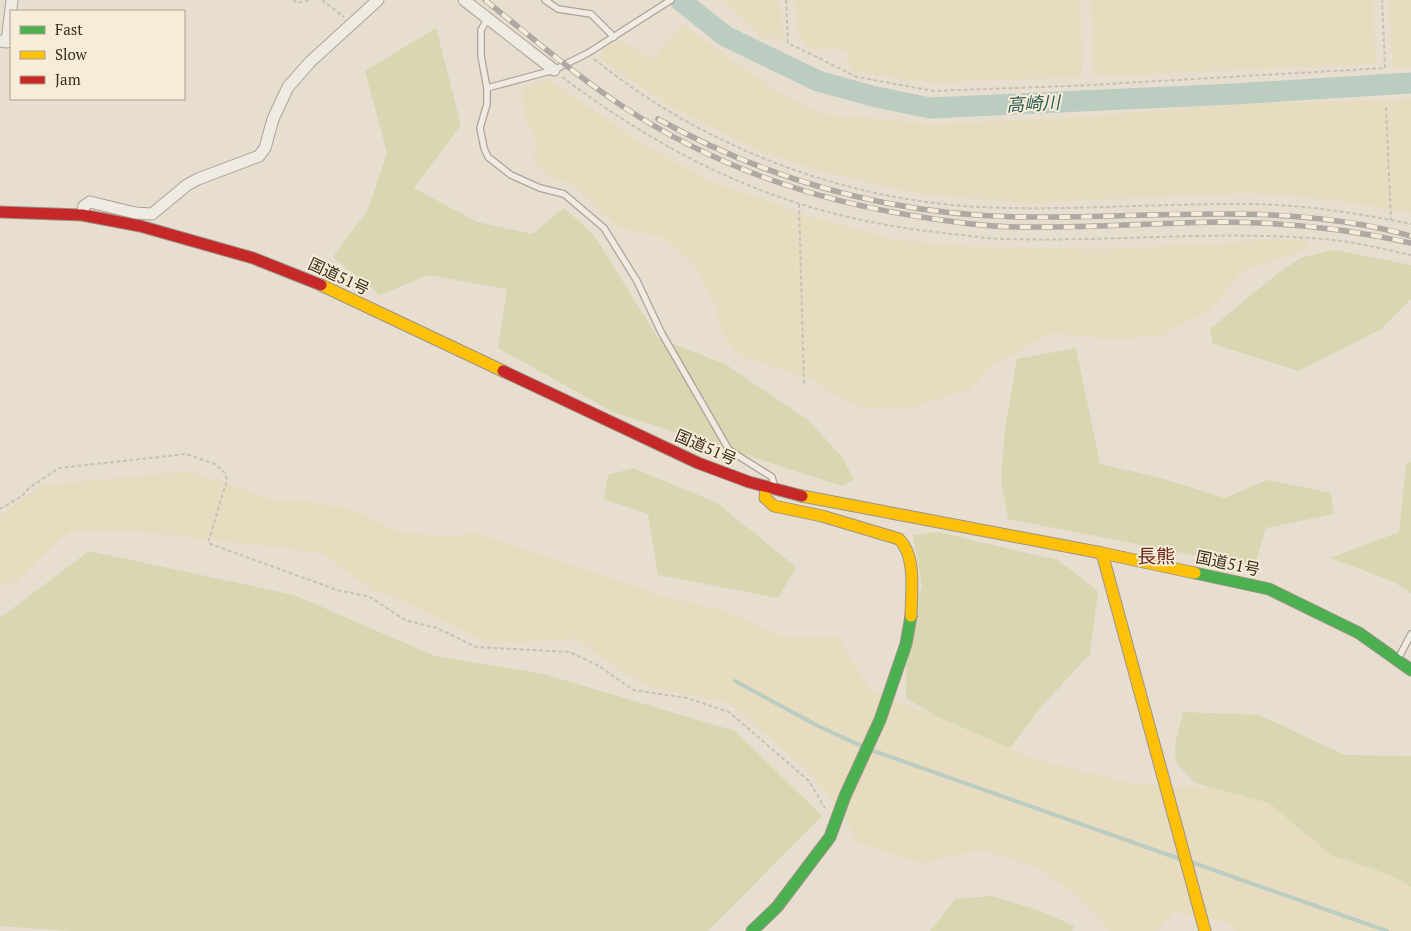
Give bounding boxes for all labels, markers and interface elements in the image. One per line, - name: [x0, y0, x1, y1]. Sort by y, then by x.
- legend: [10, 10, 185, 100]
- text: Fast: [55, 19, 83, 39]
- text: Slow: [55, 44, 88, 64]
- text: Jam: [55, 69, 81, 89]
- water label: 高崎川: [1005, 89, 1063, 116]
- street label: 国道51号: [305, 252, 373, 300]
- street label: 国道51号: [672, 424, 740, 470]
- district label: 長熊: [1137, 543, 1175, 568]
- street label: 国道51号: [1194, 545, 1262, 581]

